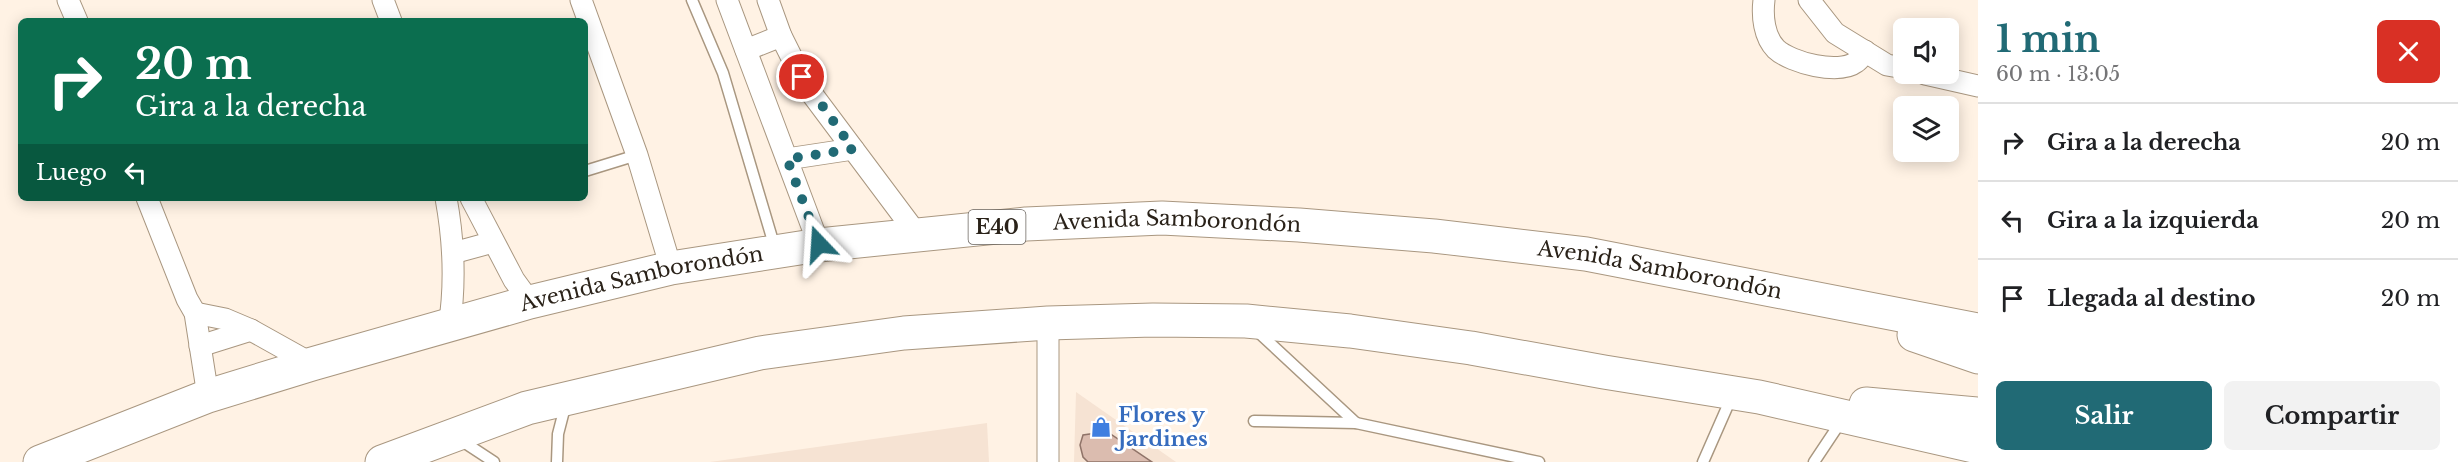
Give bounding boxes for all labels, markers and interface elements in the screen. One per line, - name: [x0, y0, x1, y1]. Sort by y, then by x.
- text: 1 min: [1996, 17, 2100, 62]
- map controls: [1893, 18, 1959, 162]
- button: sound: [1893, 18, 1959, 84]
- button: close: [2377, 20, 2440, 83]
- text: 20 m: [135, 38, 252, 90]
- icon: right: [36, 42, 114, 120]
- pin: [776, 51, 827, 102]
- icon: arrive: [785, 60, 818, 93]
- text: 60 m · 13:05: [1996, 62, 2120, 86]
- text: Gira a la derecha: [135, 90, 366, 123]
- button: layers: [1893, 96, 1959, 162]
- icon: right: [1996, 126, 2029, 159]
- text: Gira a la derecha: [2047, 129, 2241, 156]
- text: 20 m: [2381, 129, 2440, 156]
- icon: left: [119, 156, 152, 189]
- text: Luego: [36, 159, 107, 186]
- icon: left: [1996, 204, 2029, 237]
- street label: Avenida Samborondón: [1051, 205, 1302, 238]
- text: Gira a la izquierda: [2047, 207, 2259, 234]
- text: 20 m: [2381, 207, 2440, 234]
- road number: E40: [968, 210, 1026, 244]
- position arrow: [787, 212, 851, 276]
- street label: Avenida Samborondón: [1535, 235, 1784, 305]
- street label: Avenida Samborondón: [516, 241, 765, 318]
- icon: arrive: [1996, 282, 2029, 315]
- text: Llegada al destino: [2047, 285, 2256, 312]
- text: 20 m: [2381, 285, 2440, 312]
- button: Salir: [1996, 381, 2212, 450]
- button: Compartir: [2224, 381, 2440, 450]
- place label: Flores y Jardines: [1114, 402, 1208, 452]
- shop icon: Flores y Jardines: [1089, 415, 1113, 439]

